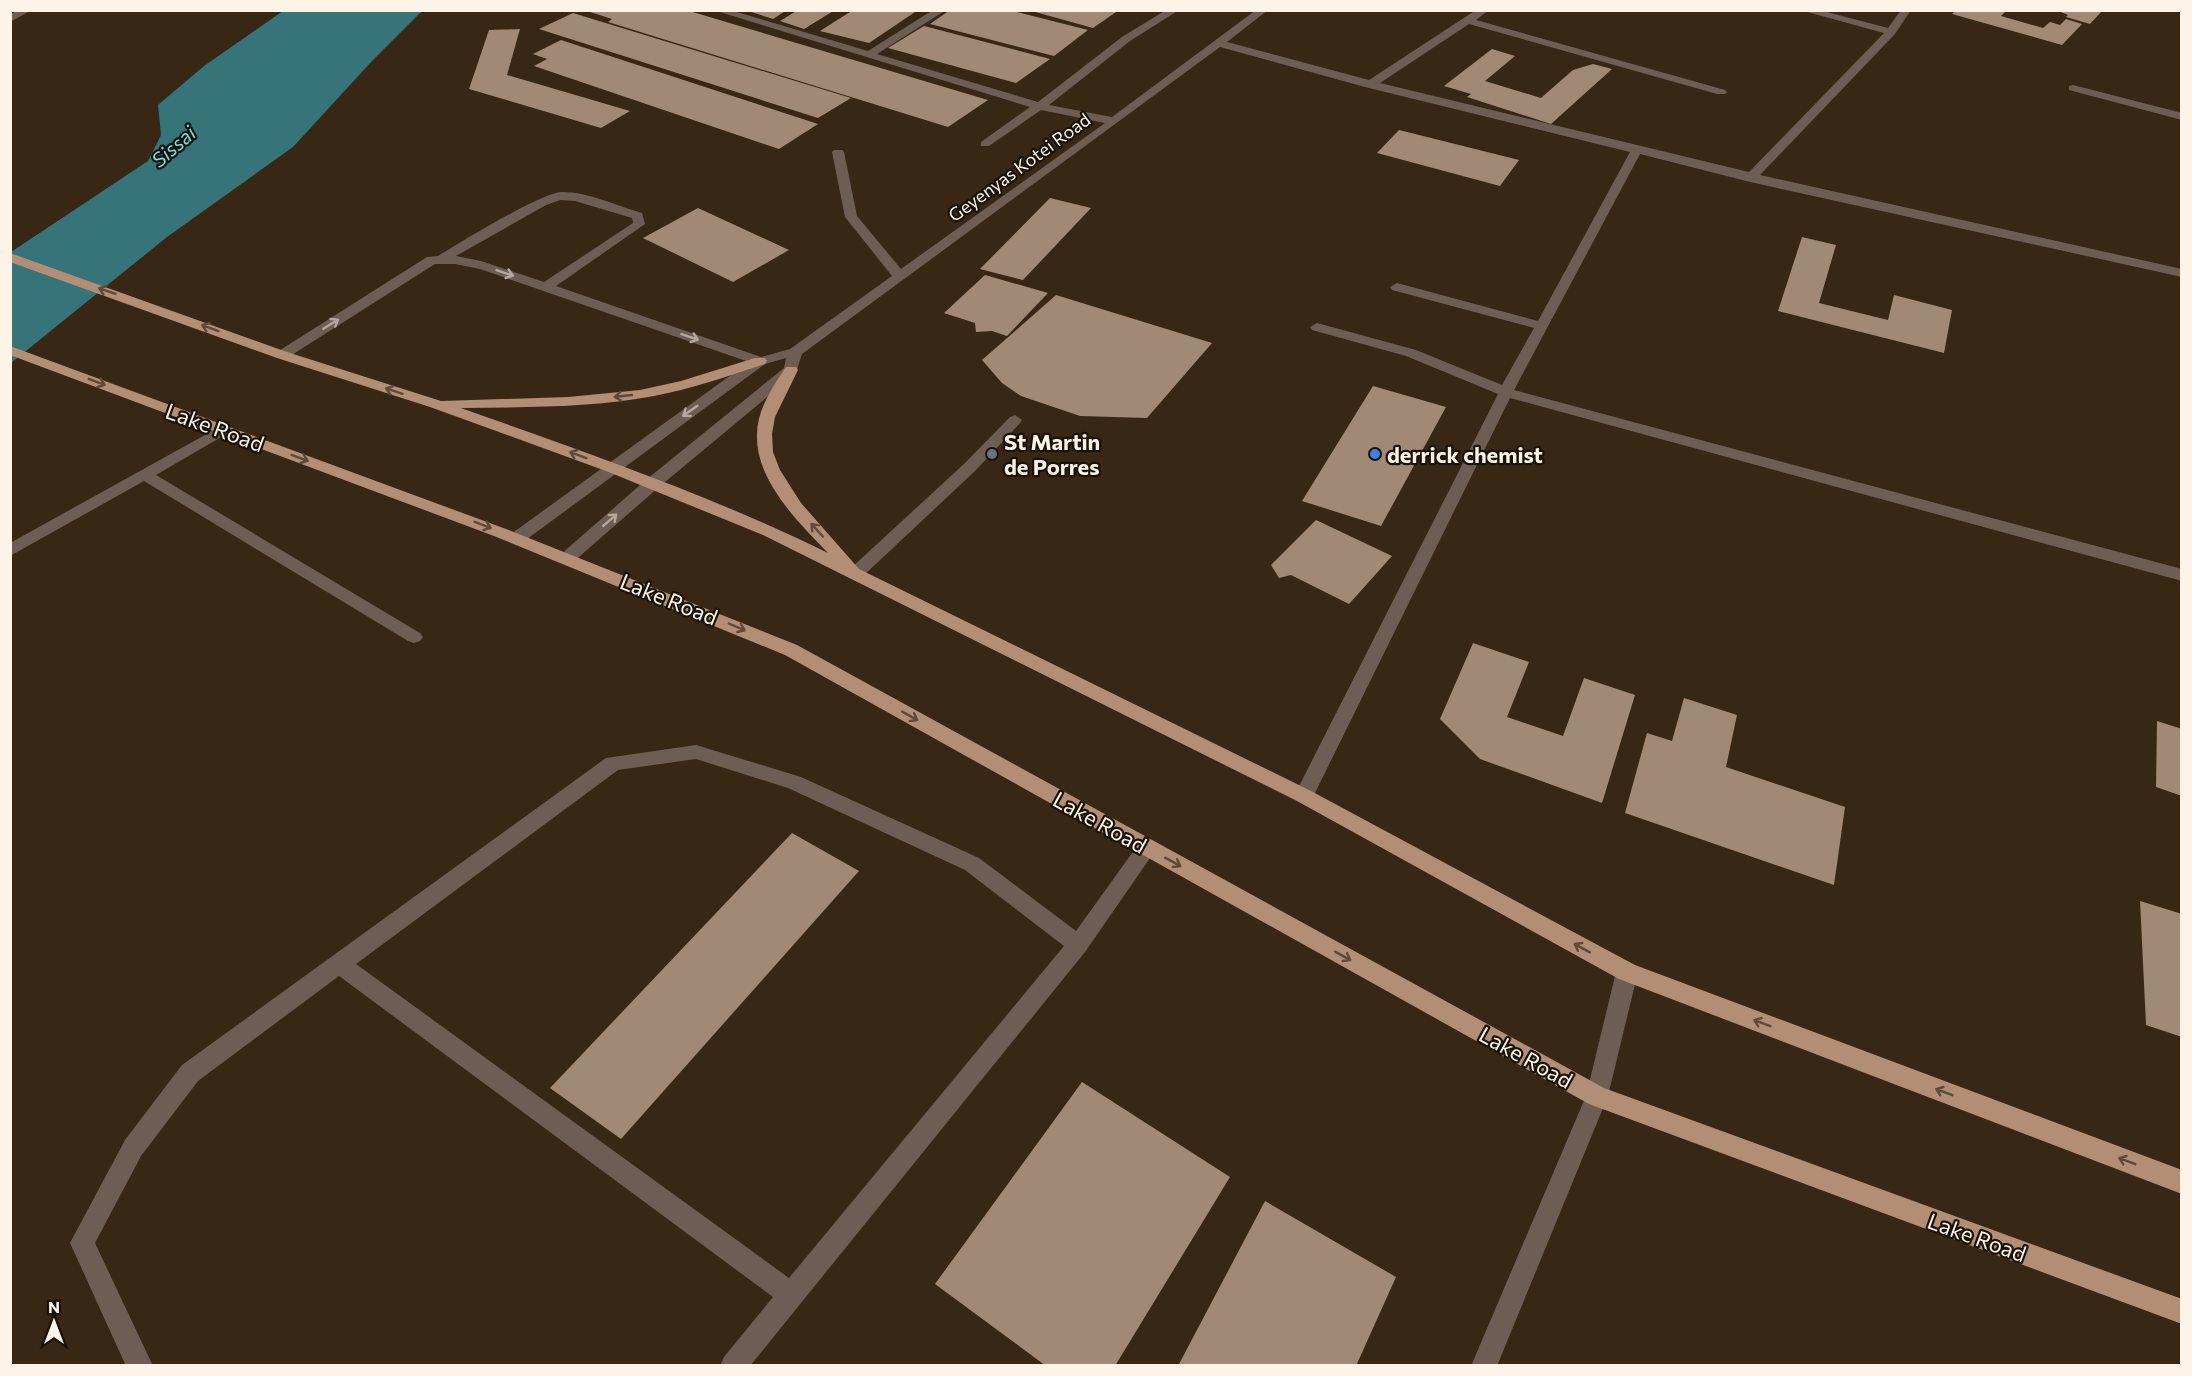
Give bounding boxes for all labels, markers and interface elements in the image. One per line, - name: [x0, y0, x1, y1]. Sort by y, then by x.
- street label: Geyenyas Kotei Road: [944, 108, 1094, 226]
- water label: Sissai: [146, 120, 201, 172]
- one-way arrow: [495, 268, 514, 279]
- one-way arrow: [98, 285, 117, 296]
- one-way arrow: [322, 317, 339, 329]
- one-way arrow: [201, 322, 219, 333]
- one-way arrow: [680, 332, 699, 343]
- one-way arrow: [88, 378, 106, 389]
- one-way arrow: [385, 385, 404, 396]
- one-way arrow: [613, 391, 633, 402]
- street label: Lake Road: [162, 397, 268, 457]
- one-way arrow: [683, 405, 699, 417]
- place label: St Martin de Porres: [1004, 428, 1100, 480]
- place label: derrick chemist: [1387, 441, 1543, 468]
- marker: St Martin de Porres: [985, 447, 999, 461]
- marker: derrick chemist: [1368, 447, 1382, 461]
- one-way arrow: [569, 449, 588, 460]
- one-way arrow: [290, 453, 309, 464]
- one-way arrow: [602, 513, 617, 527]
- one-way arrow: [473, 521, 492, 532]
- one-way arrow: [811, 523, 825, 538]
- street label: Lake Road: [616, 567, 722, 631]
- one-way arrow: [728, 622, 746, 633]
- one-way arrow: [901, 711, 919, 722]
- street label: Lake Road: [1049, 785, 1151, 859]
- one-way arrow: [1163, 857, 1181, 868]
- one-way arrow: [1574, 942, 1592, 953]
- one-way arrow: [1334, 951, 1352, 962]
- one-way arrow: [1753, 1017, 1772, 1028]
- street label: Lake Road: [1475, 1020, 1577, 1094]
- one-way arrow: [1936, 1086, 1954, 1097]
- one-way arrow: [2118, 1155, 2137, 1166]
- street label: Lake Road: [1924, 1207, 2030, 1267]
- north arrow: [24, 1292, 84, 1352]
- text: N: [48, 1297, 60, 1316]

